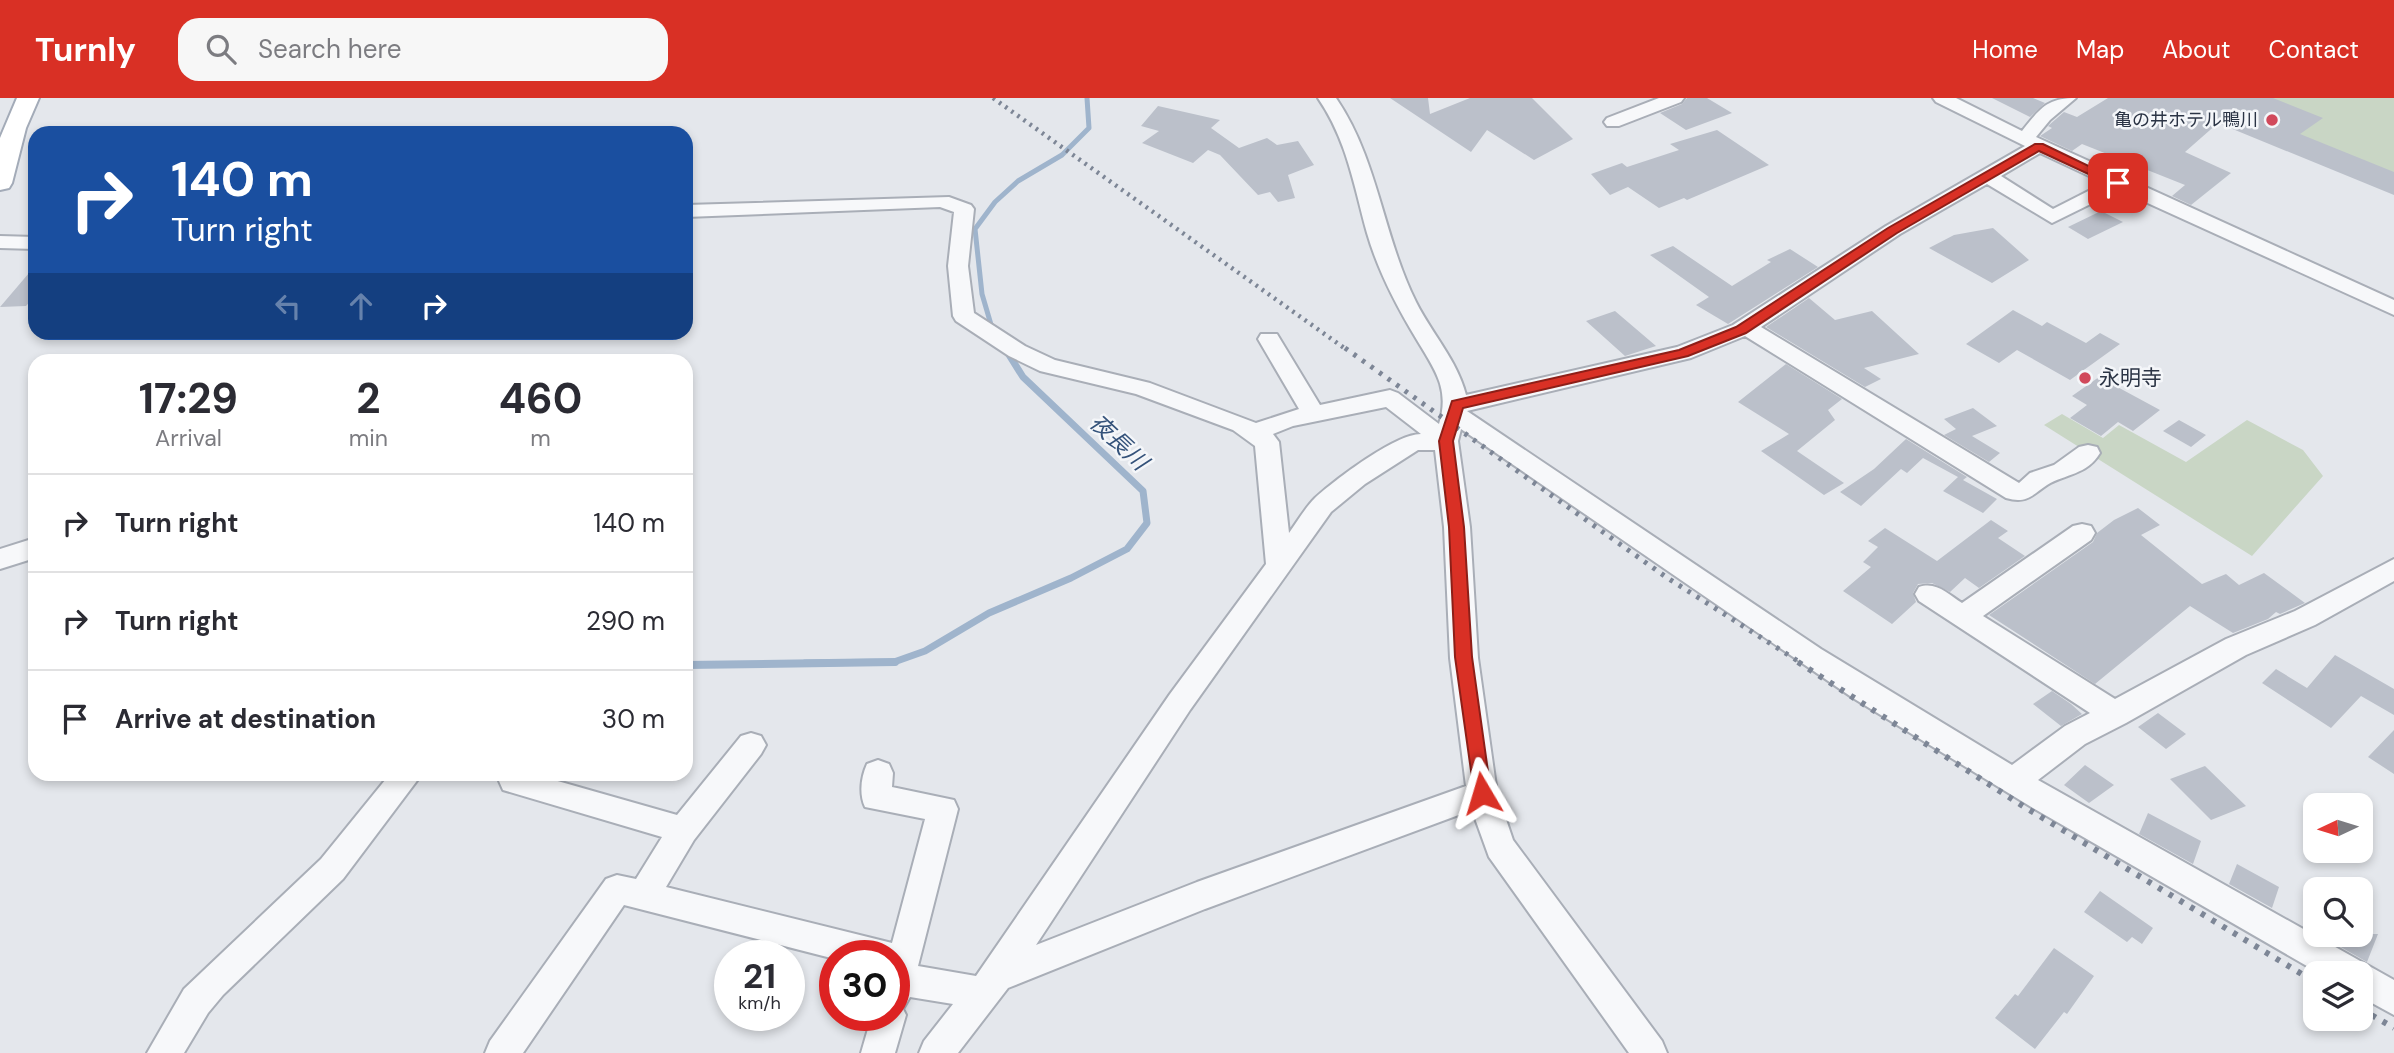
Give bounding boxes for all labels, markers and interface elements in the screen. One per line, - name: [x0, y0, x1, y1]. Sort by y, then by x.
- search box: [178, 18, 668, 81]
- text: Turnly: [35, 28, 136, 71]
- icon: search: [202, 30, 240, 68]
- text: Search here: [258, 32, 401, 66]
- text: Home: [1972, 34, 2038, 65]
- text: Map: [2076, 34, 2124, 65]
- text: About: [2162, 34, 2231, 65]
- text: Contact: [2269, 34, 2359, 65]
- place label: 亀の井ホテル鴨川: [2114, 108, 2258, 132]
- marker: 亀の井ホテル鴨川: [2264, 112, 2280, 128]
- text: 140 m: [171, 147, 313, 211]
- pin: [2088, 153, 2148, 213]
- icon: right: [56, 154, 147, 245]
- icon: arrive: [2099, 164, 2137, 202]
- text: Turn right: [171, 209, 313, 251]
- icon: left: [269, 287, 307, 325]
- icon: ahead: [342, 287, 380, 325]
- icon: right: [415, 287, 453, 325]
- place label: 永明寺: [2099, 364, 2162, 392]
- marker: 永明寺: [2077, 370, 2093, 386]
- text: 17:29: [139, 371, 238, 426]
- text: 2: [356, 371, 380, 426]
- text: 460: [499, 371, 582, 426]
- water label: 夜長川: [1084, 408, 1157, 479]
- text: Arrival: [155, 423, 222, 453]
- text: min: [349, 423, 388, 453]
- text: m: [530, 423, 551, 453]
- icon: right: [56, 504, 94, 542]
- text: Turn right: [115, 506, 239, 540]
- text: 140 m: [593, 506, 665, 540]
- icon: right: [56, 602, 94, 640]
- text: Turn right: [115, 604, 239, 638]
- text: 290 m: [586, 604, 665, 638]
- icon: arrive: [56, 700, 94, 738]
- text: Arrive at destination: [115, 702, 376, 736]
- text: 30 m: [602, 702, 665, 736]
- position arrow: [1445, 756, 1519, 830]
- north arrow: [2303, 793, 2373, 863]
- map controls: [2303, 793, 2373, 1031]
- button: search: [2303, 877, 2373, 947]
- speed limit sign: 30: [819, 940, 910, 1031]
- text: 21: [743, 953, 776, 999]
- button: layers: [2303, 961, 2373, 1031]
- text: km/h: [738, 991, 781, 1015]

